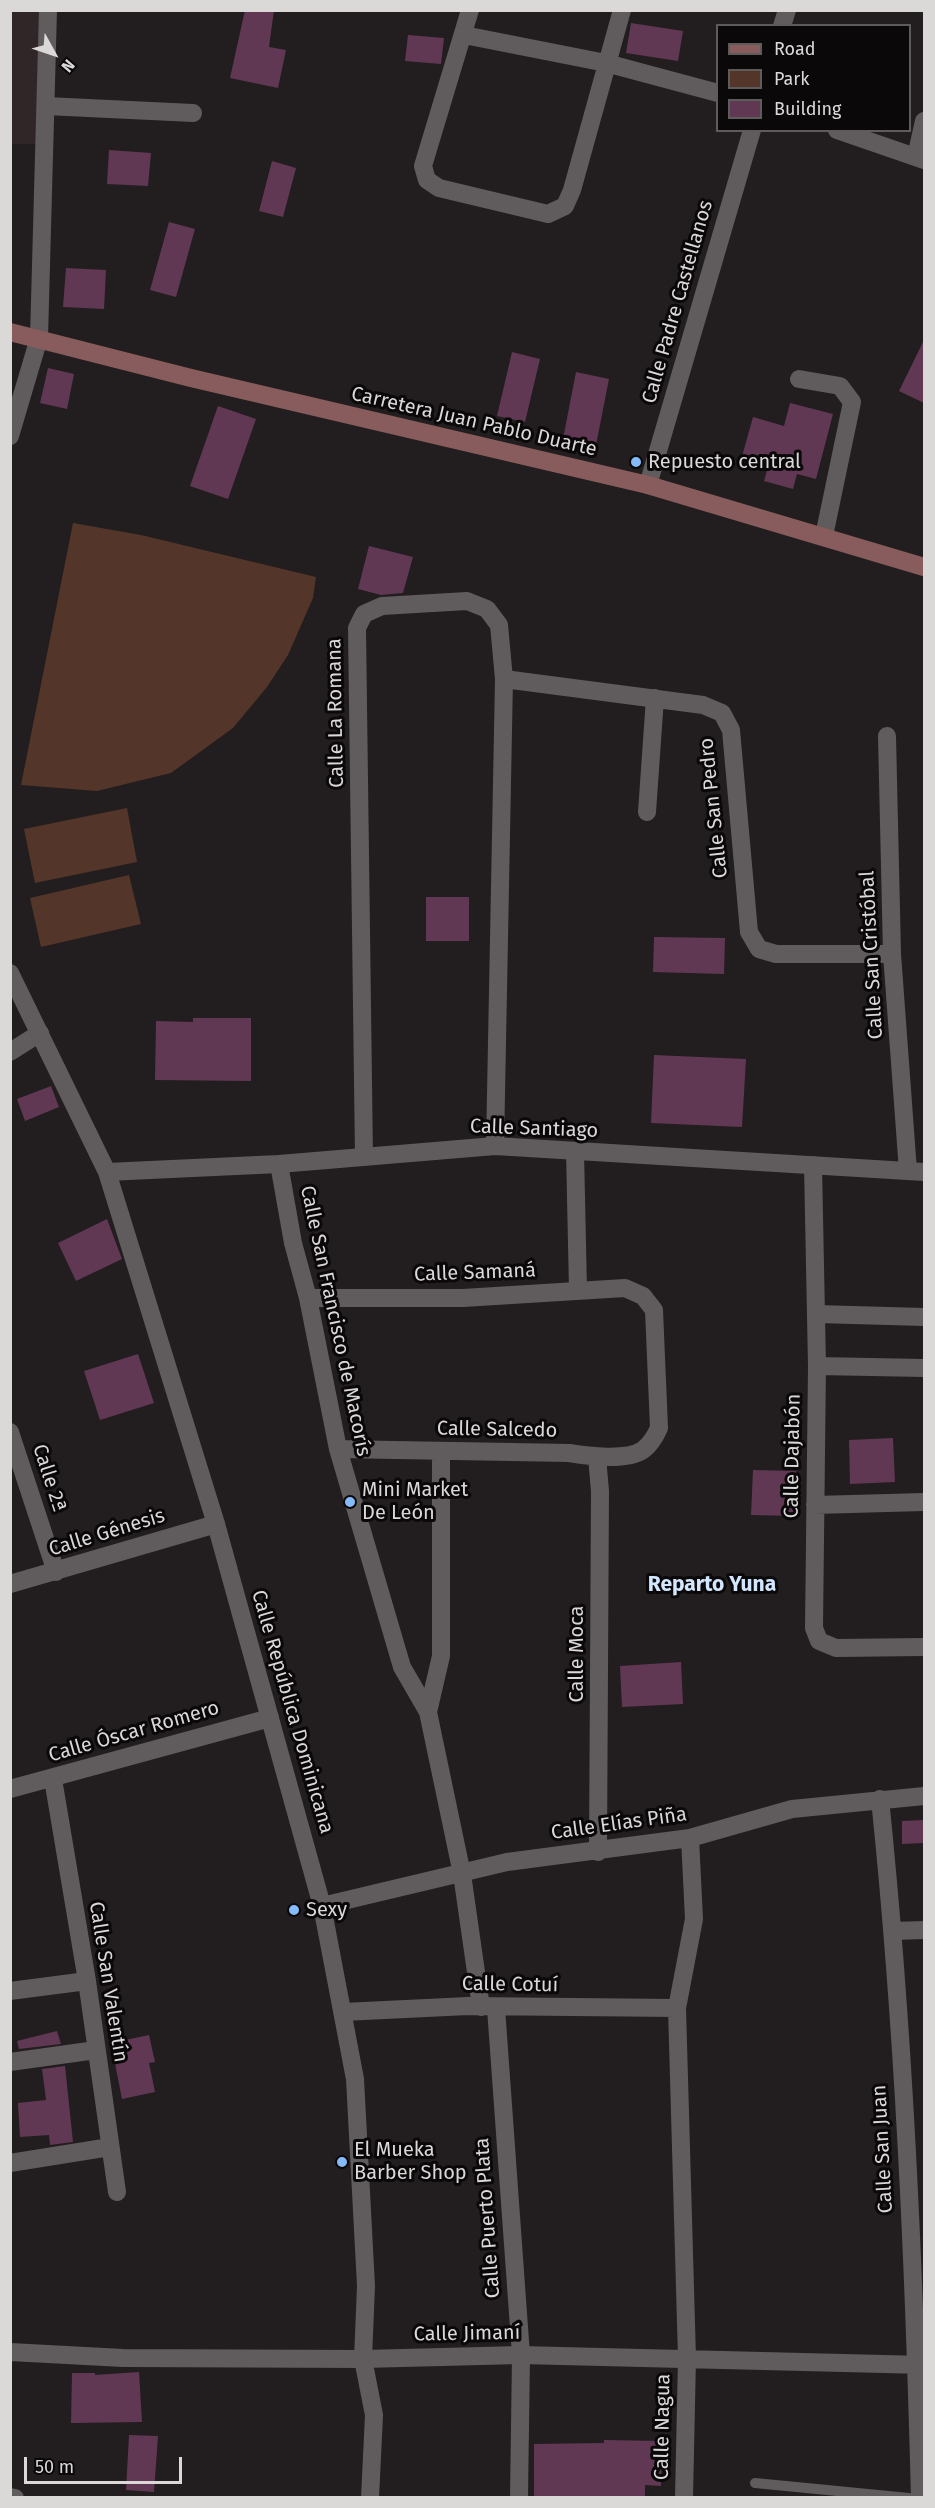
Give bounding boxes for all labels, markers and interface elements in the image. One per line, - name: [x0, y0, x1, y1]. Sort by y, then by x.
- north arrow: [24, 24, 84, 84]
- legend: [716, 24, 911, 132]
- text: Road: [774, 38, 816, 60]
- text: N: [57, 56, 79, 76]
- text: Park: [774, 68, 809, 90]
- text: Building: [774, 98, 841, 120]
- street label: Calle Padre Castellanos: [637, 198, 719, 406]
- street label: Carretera Juan Pablo Duarte: [349, 382, 599, 462]
- place label: Repuesto central: [648, 450, 801, 474]
- marker: Repuesto central: [629, 455, 643, 469]
- street label: Calle La Romana: [323, 638, 349, 788]
- street label: Calle San Pedro: [695, 737, 733, 879]
- street label: Calle San Cristóbal: [856, 870, 888, 1040]
- street label: Calle Santiago: [469, 1115, 599, 1143]
- street label: Calle San Francisco de Macorís: [295, 1184, 375, 1458]
- street label: Calle Samaná: [414, 1259, 536, 1287]
- street label: Calle Dajabón: [780, 1393, 806, 1519]
- street label: Calle Salcedo: [437, 1417, 557, 1443]
- street label: Calle 2ª: [27, 1441, 71, 1515]
- place label: Mini Market De León: [362, 1478, 468, 1525]
- marker: Mini Market De León: [343, 1495, 357, 1509]
- street label: Calle Génesis: [46, 1504, 168, 1562]
- district label: Reparto Yuna: [648, 1572, 776, 1598]
- street label: Calle República Dominicana: [246, 1587, 338, 1837]
- street label: Calle Moca: [565, 1606, 589, 1702]
- street label: Calle Óscar Romero: [46, 1696, 222, 1768]
- street label: Calle Elías Piña: [550, 1803, 688, 1845]
- place label: Sexy: [306, 1898, 347, 1922]
- street label: Calle San Valentín: [83, 1900, 133, 2064]
- marker: Sexy: [287, 1903, 301, 1917]
- street label: Calle Cotuí: [462, 1972, 558, 1998]
- street label: Calle San Juan: [868, 2084, 898, 2214]
- street label: Calle Puerto Plata: [470, 2137, 506, 2299]
- place label: El Mueka Barber Shop: [354, 2138, 467, 2185]
- marker: El Mueka Barber Shop: [335, 2155, 349, 2169]
- street label: Calle Jimaní: [413, 2321, 521, 2347]
- street label: Calle Nagua: [650, 2374, 676, 2480]
- scale bar: [27, 2445, 184, 2483]
- text: 50 m: [35, 2456, 74, 2478]

